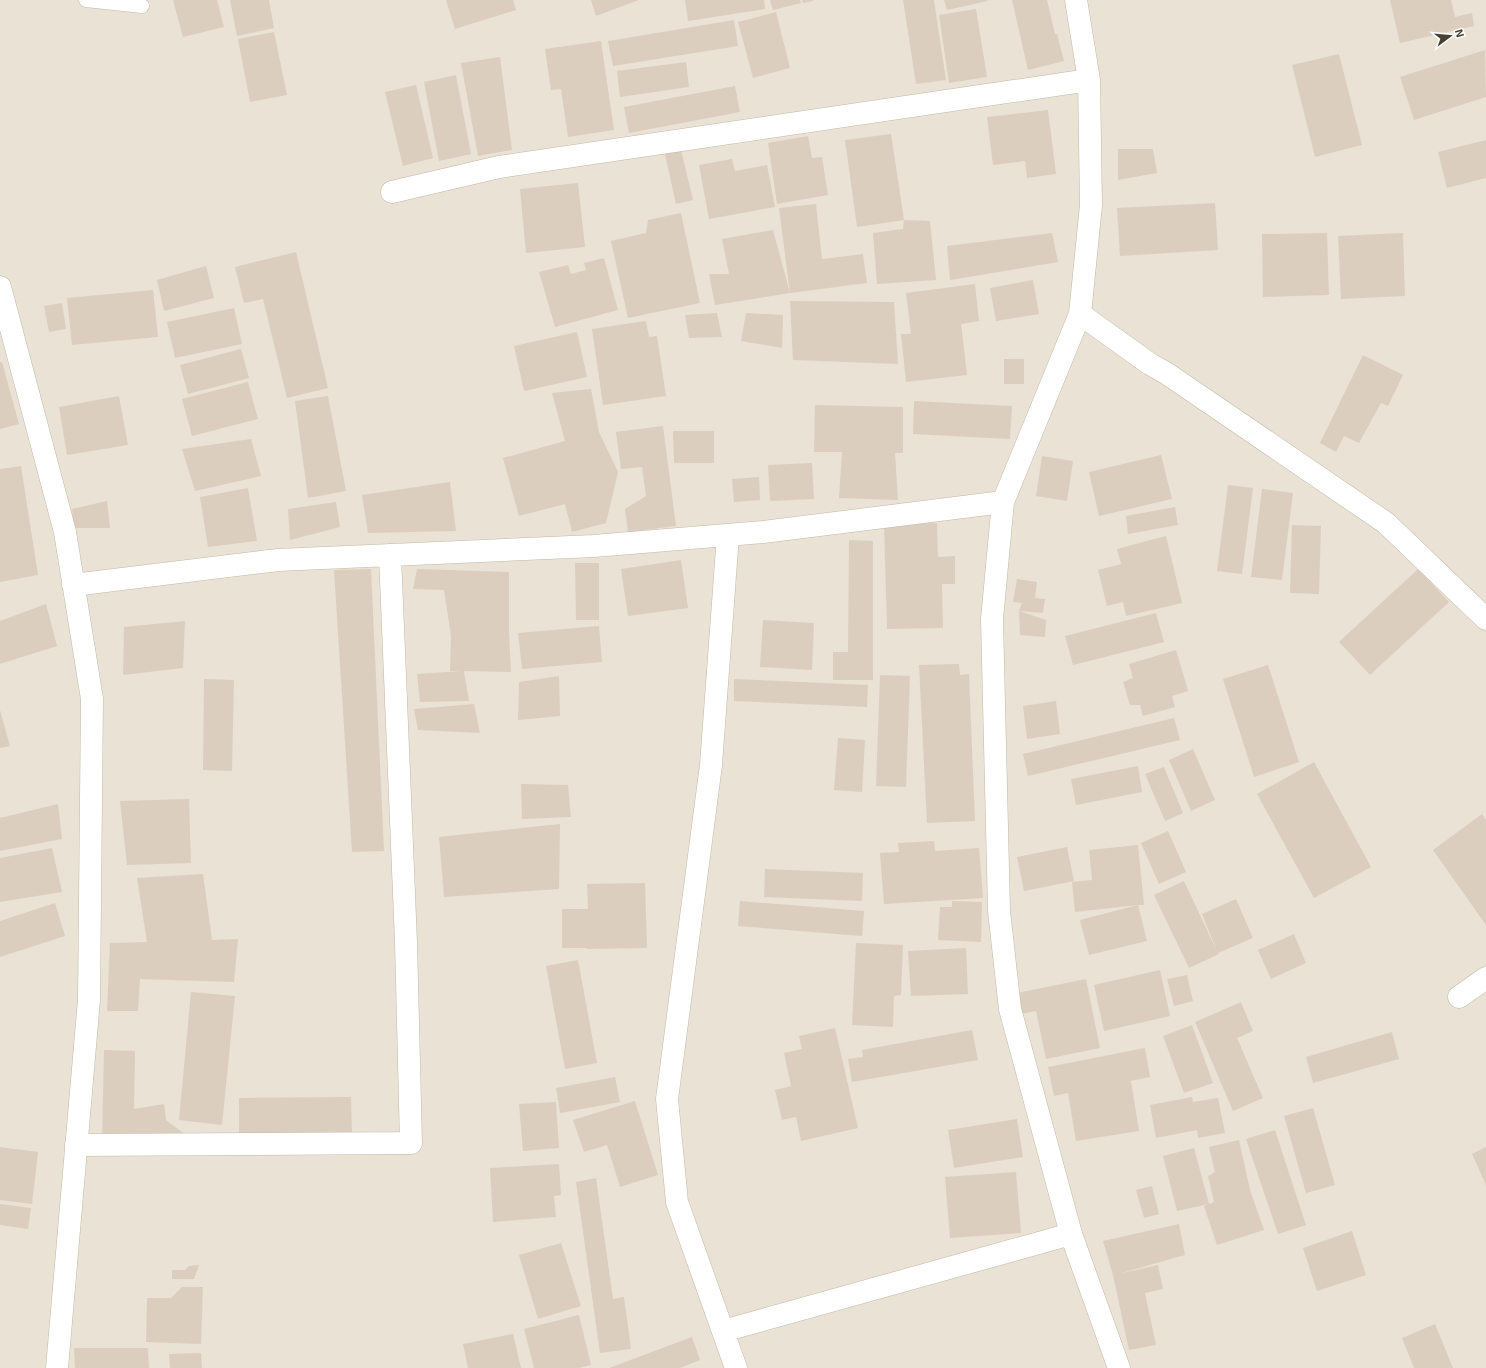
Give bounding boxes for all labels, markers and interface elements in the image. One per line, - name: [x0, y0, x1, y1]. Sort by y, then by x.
- north arrow: [1430, 16, 1470, 56]
- text: N: [1453, 27, 1467, 39]

